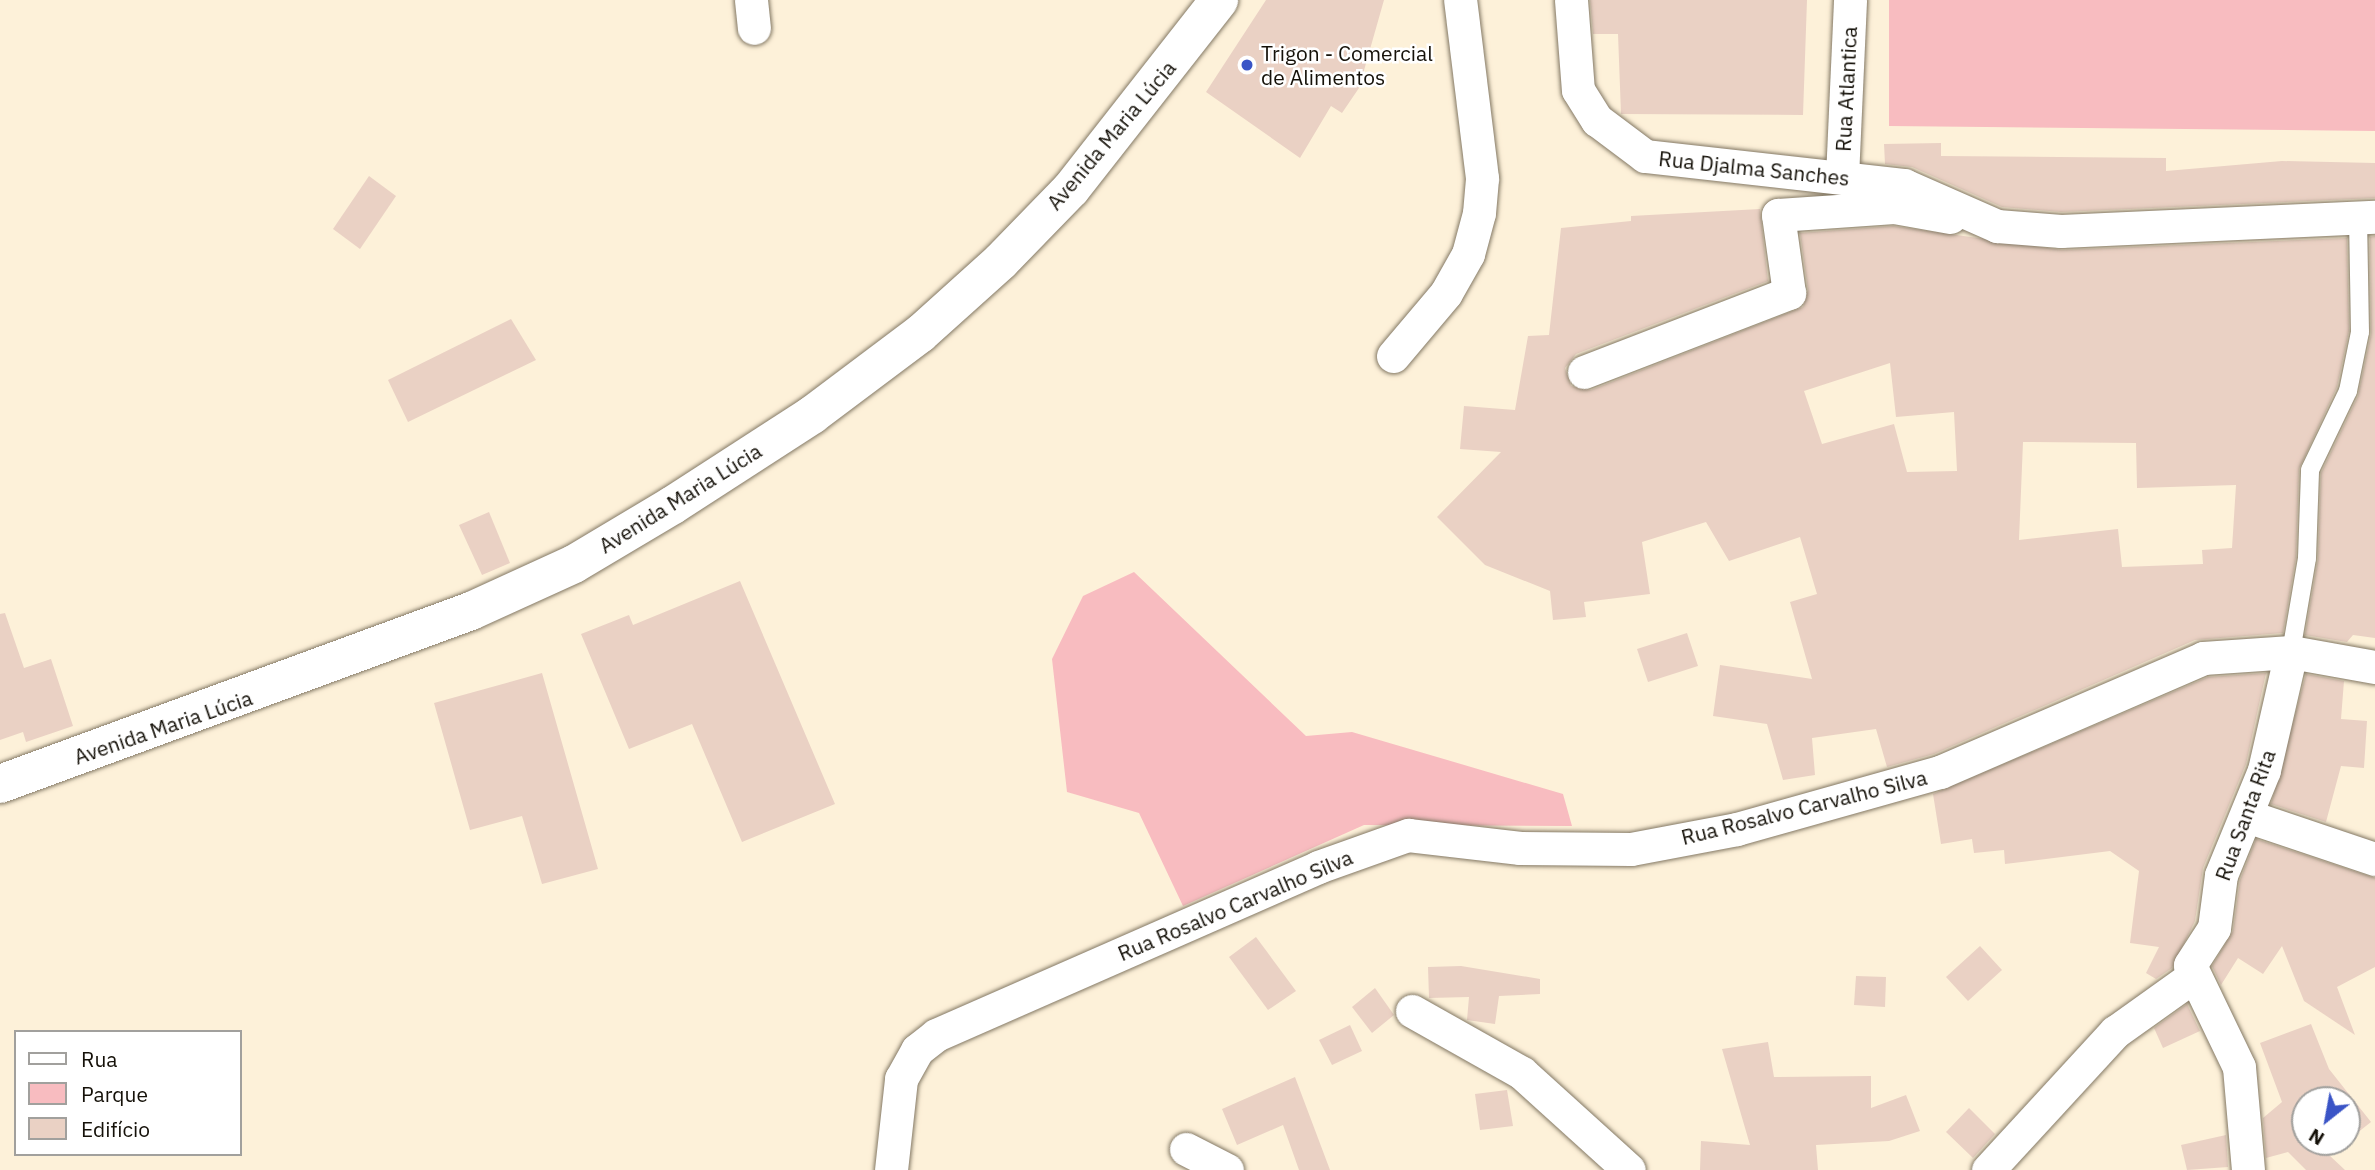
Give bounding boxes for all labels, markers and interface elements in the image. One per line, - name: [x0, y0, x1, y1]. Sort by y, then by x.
- street label: Rua Atlantica: [1830, 26, 1862, 152]
- place label: Trigon - Comercial de Alimentos: [1261, 40, 1433, 90]
- street label: Avenida Maria Lúcia: [1041, 55, 1181, 215]
- marker: Trigon - Comercial de Alimentos: [1239, 57, 1255, 73]
- street label: Rua Djalma Sanches: [1657, 145, 1851, 191]
- street label: Avenida Maria Lúcia: [594, 438, 766, 558]
- street label: Avenida Maria Lúcia: [71, 685, 255, 769]
- street label: Rua Santa Rita: [2210, 746, 2280, 884]
- street label: Rua Rosalvo Carvalho Silva: [1678, 764, 1930, 850]
- street label: Rua Rosalvo Carvalho Silva: [1114, 844, 1356, 966]
- legend: [14, 1030, 242, 1156]
- text: Rua: [81, 1045, 118, 1073]
- text: Parque: [81, 1080, 148, 1108]
- north arrow: [2291, 1086, 2361, 1156]
- text: Edifício: [81, 1115, 150, 1143]
- text: N: [2304, 1123, 2328, 1151]

